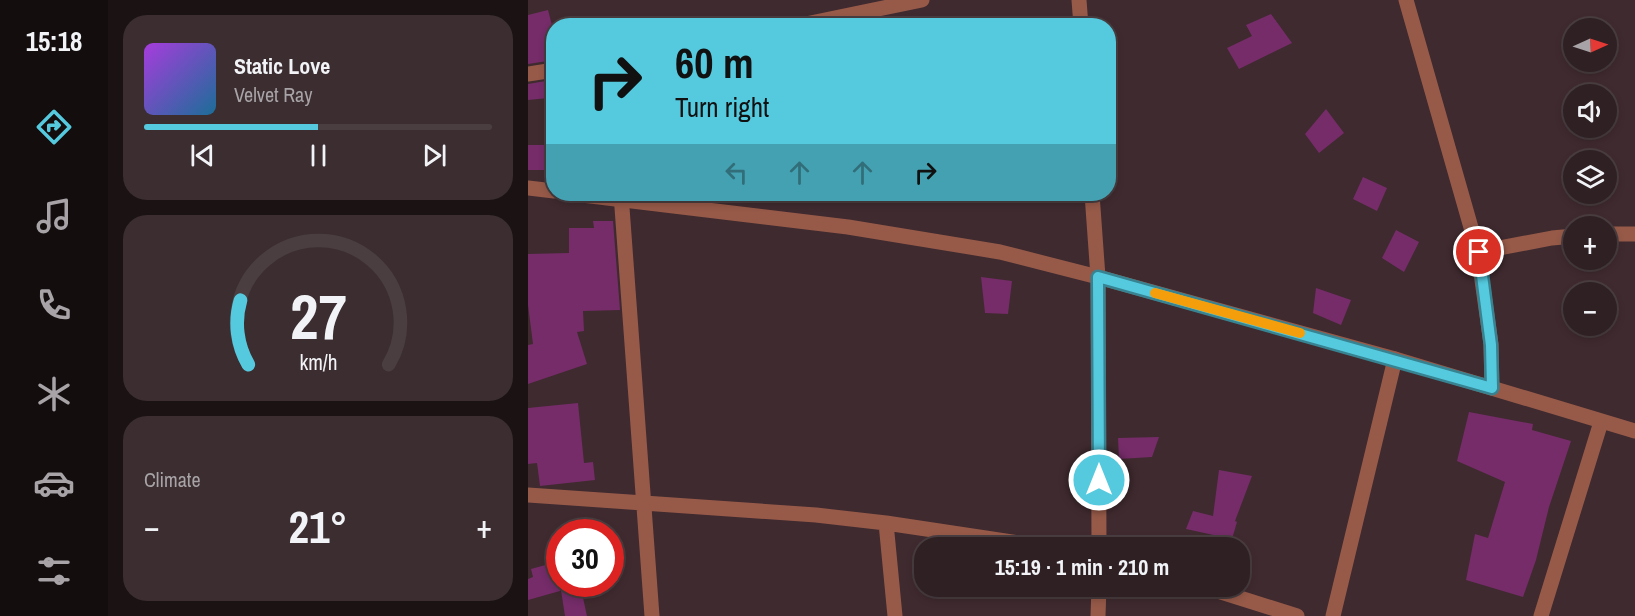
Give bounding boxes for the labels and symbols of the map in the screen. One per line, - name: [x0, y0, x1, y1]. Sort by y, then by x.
- north arrow: [1563, 18, 1617, 72]
- pin: [1453, 226, 1504, 277]
- position arrow: [1067, 448, 1131, 512]
- speed limit sign: 30: [546, 519, 624, 597]

